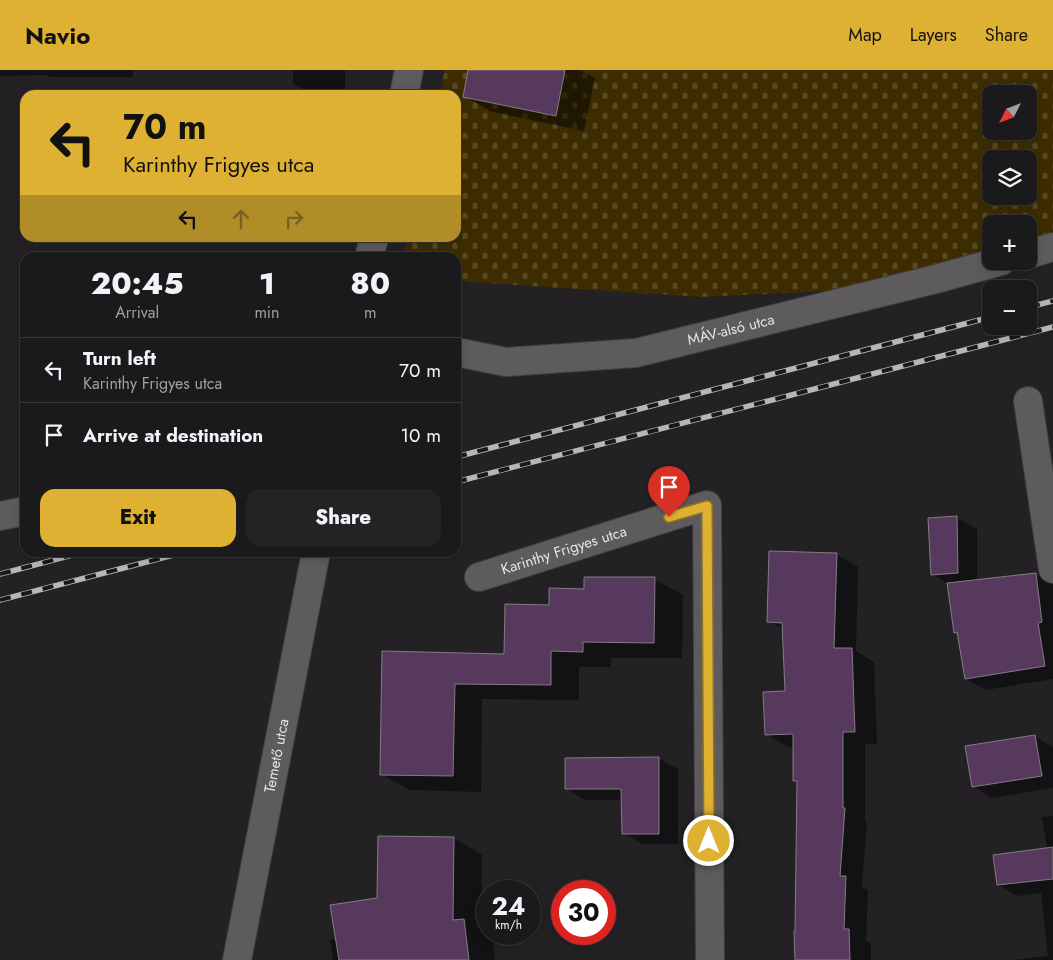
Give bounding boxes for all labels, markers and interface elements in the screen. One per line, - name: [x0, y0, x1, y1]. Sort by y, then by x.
- text: Navio: [25, 18, 90, 53]
- text: Map: [848, 22, 882, 48]
- text: Layers: [910, 22, 957, 48]
- text: Share: [985, 22, 1028, 48]
- north arrow: [982, 85, 1038, 140]
- map controls: [982, 85, 1037, 335]
- text: 70 m: [123, 102, 206, 152]
- icon: left: [40, 110, 105, 175]
- text: Karinthy Frigyes utca: [123, 148, 314, 180]
- button: layers: [982, 150, 1037, 205]
- icon: left: [174, 205, 202, 233]
- icon: ahead: [227, 205, 255, 233]
- icon: right: [280, 205, 308, 233]
- button: +: [982, 215, 1037, 270]
- text: 20:45: [91, 262, 184, 305]
- text: 1: [259, 262, 275, 305]
- text: 80: [350, 262, 390, 305]
- button: −: [982, 280, 1037, 335]
- text: Arrival: [115, 301, 159, 324]
- text: min: [254, 301, 279, 324]
- text: m: [364, 301, 376, 324]
- street label: MÁV-alsó utca: [685, 308, 777, 351]
- text: Turn left: [83, 345, 156, 372]
- icon: left: [40, 356, 68, 384]
- text: 70 m: [399, 357, 441, 384]
- text: Karinthy Frigyes utca: [83, 372, 222, 395]
- icon: arrive: [40, 421, 68, 449]
- text: Arrive at destination: [83, 422, 263, 449]
- text: 10 m: [401, 422, 441, 449]
- pin: [648, 466, 690, 517]
- icon: arrive: [655, 473, 683, 501]
- button: Exit: [40, 489, 236, 547]
- button: Share: [246, 489, 441, 547]
- street label: Karinthy Frigyes utca: [498, 520, 629, 580]
- street label: Temető utca: [259, 717, 294, 795]
- position arrow: [682, 814, 734, 866]
- speed limit sign: 30: [551, 880, 616, 945]
- text: 24: [492, 888, 525, 924]
- text: km/h: [495, 916, 522, 934]

